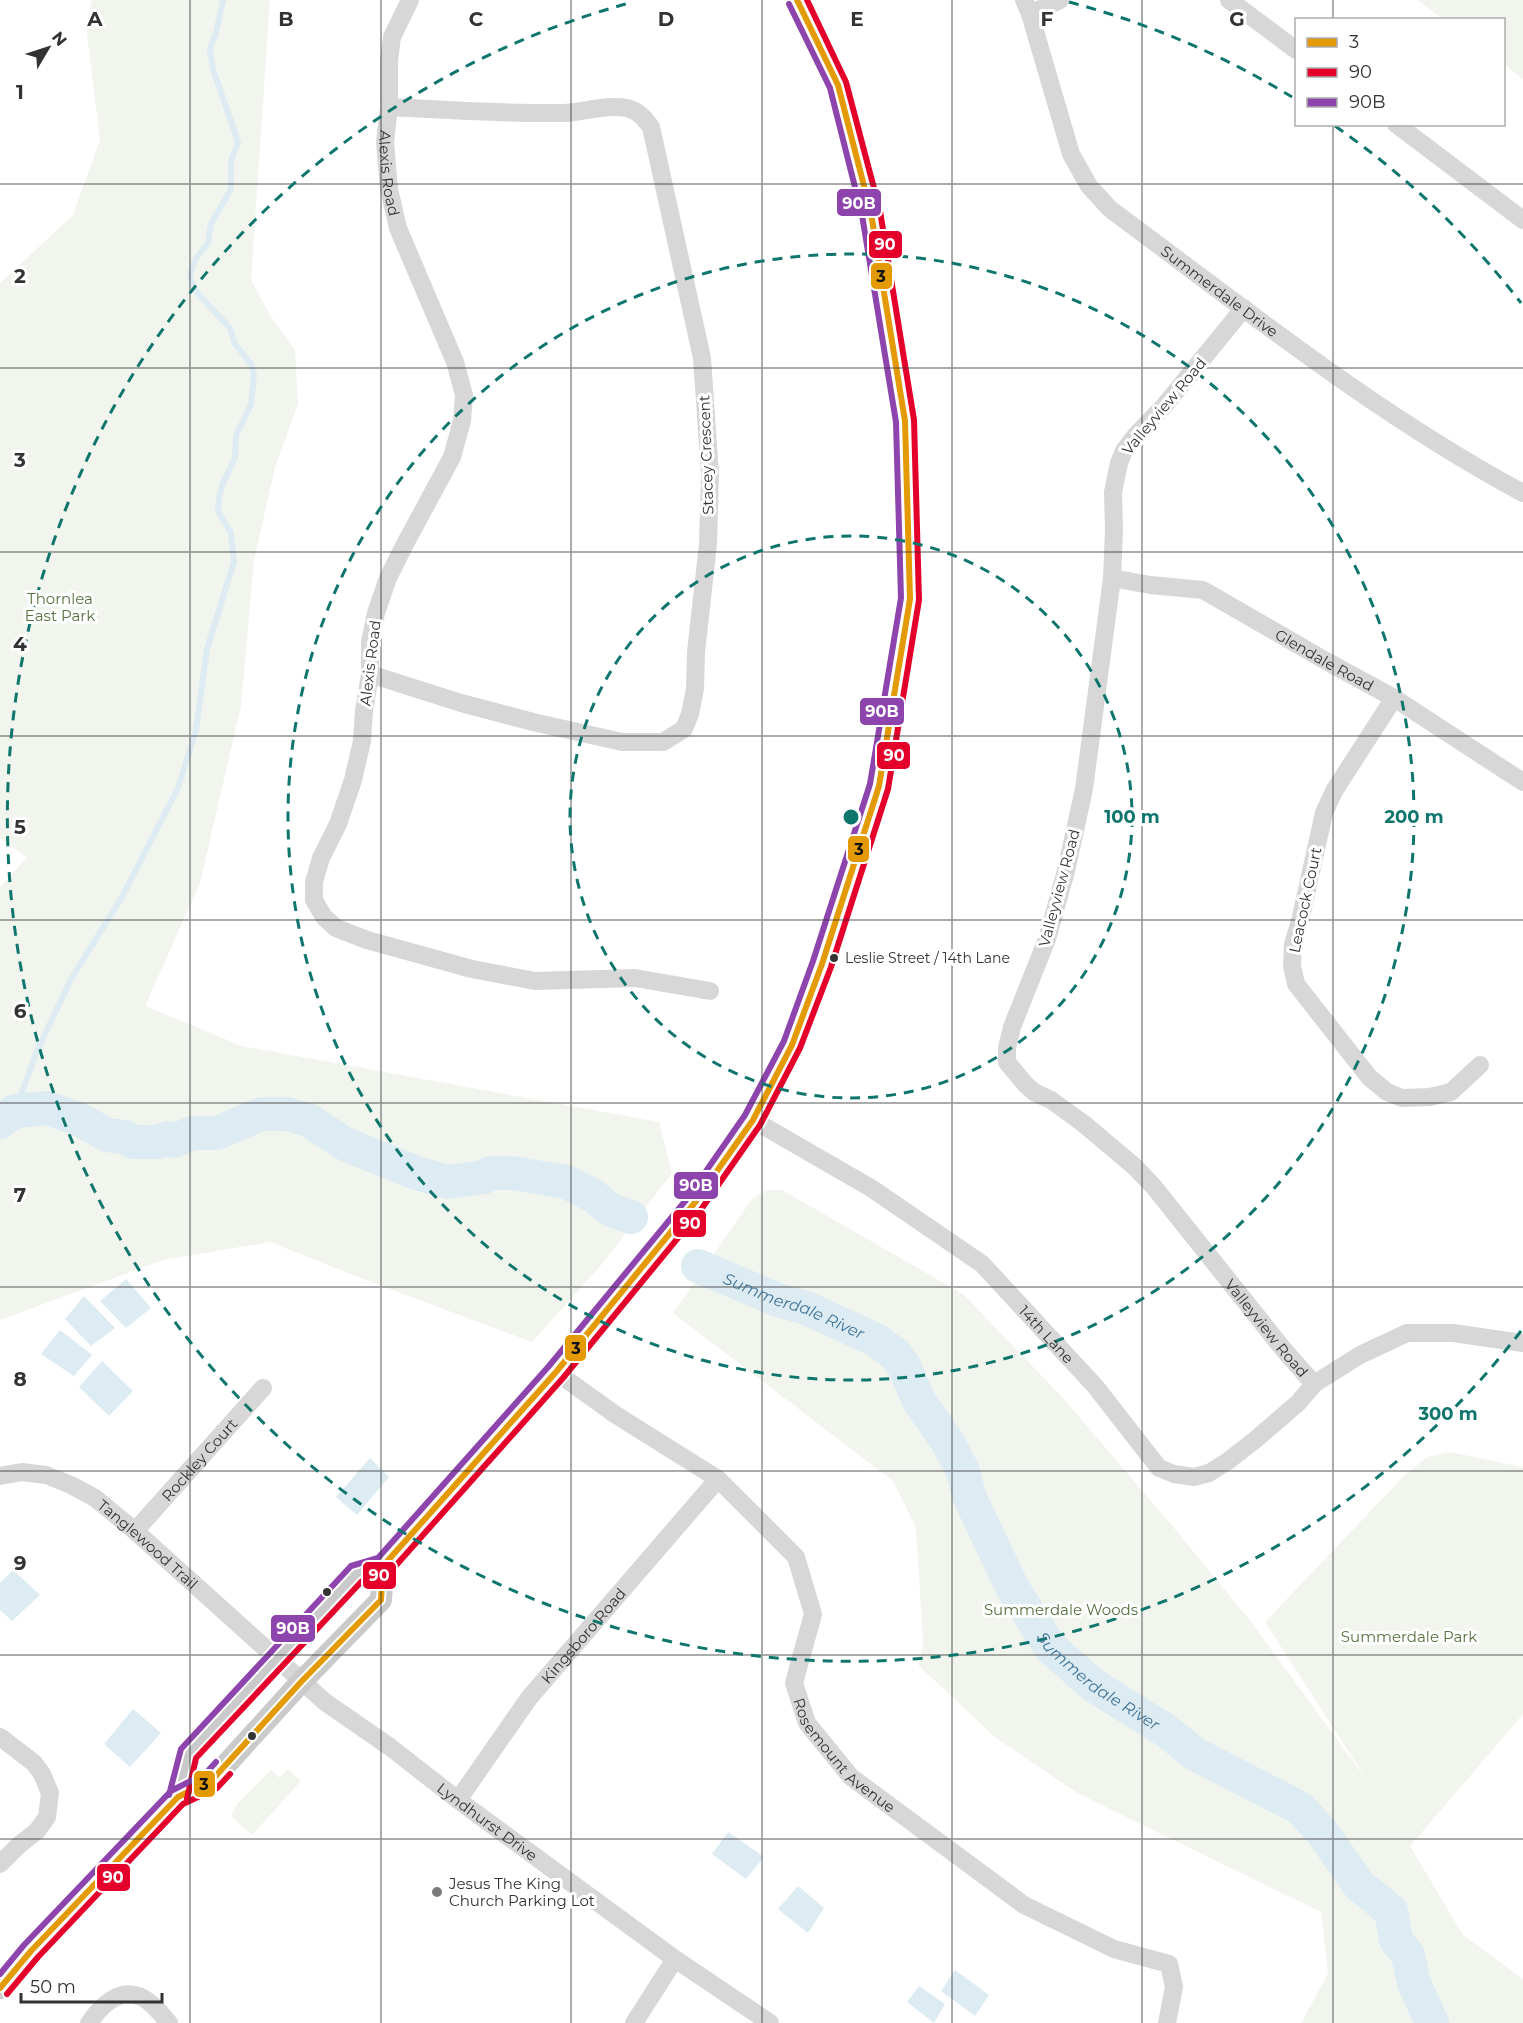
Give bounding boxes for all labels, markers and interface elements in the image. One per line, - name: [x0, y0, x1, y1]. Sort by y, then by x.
- text: A: [86, 7, 103, 31]
- text: B: [278, 7, 294, 31]
- text: C: [469, 7, 484, 31]
- text: D: [658, 7, 674, 31]
- text: E: [850, 7, 864, 31]
- text: F: [1041, 7, 1054, 31]
- text: G: [1229, 7, 1245, 31]
- north arrow: [18, 18, 78, 78]
- legend: [1295, 18, 1505, 126]
- text: N: [48, 28, 71, 50]
- text: 3: [1349, 31, 1359, 53]
- text: 90: [1349, 61, 1372, 83]
- text: 1: [16, 80, 24, 104]
- text: 90B: [1349, 91, 1385, 113]
- street label: Alexis Road: [375, 129, 404, 218]
- line badge: 90B: [836, 188, 882, 217]
- text: 90B: [842, 194, 876, 213]
- line badge: 90: [868, 230, 903, 259]
- text: 90: [874, 235, 896, 254]
- street label: Summerdale Drive: [1157, 241, 1282, 341]
- line badge: 3: [870, 262, 893, 290]
- text: 2: [14, 264, 26, 288]
- text: 3: [875, 267, 886, 286]
- street label: Valleyview Road: [1118, 354, 1210, 458]
- street label: Stacey Crescent: [694, 395, 718, 515]
- text: 3: [13, 448, 26, 472]
- park label: Thornlea East Park: [25, 589, 95, 625]
- street label: Alexis Road: [355, 619, 385, 707]
- street label: Glendale Road: [1272, 624, 1377, 695]
- text: 4: [13, 632, 27, 656]
- line badge: 90B: [859, 697, 905, 726]
- text: 90B: [865, 702, 899, 721]
- line badge: 90: [876, 741, 911, 770]
- text: 90: [883, 746, 905, 765]
- text: 100 m: [1104, 806, 1160, 828]
- text: 200 m: [1384, 806, 1444, 828]
- centre of rings: [841, 807, 861, 827]
- text: 5: [14, 815, 26, 839]
- street label: Valleyview Road: [1034, 827, 1084, 949]
- line badge: 3: [847, 835, 870, 863]
- text: 3: [853, 840, 864, 859]
- street label: Leacock Court: [1285, 845, 1325, 955]
- place label: Leslie Street / 14th Lane: [845, 949, 1010, 967]
- marker: Leslie Street / 14th Lane: [828, 952, 840, 964]
- text: 6: [14, 999, 27, 1023]
- line badge: 90B: [673, 1171, 719, 1200]
- text: 90B: [679, 1176, 713, 1195]
- text: 7: [14, 1183, 26, 1207]
- line badge: 90: [672, 1209, 707, 1238]
- text: 90: [679, 1214, 701, 1233]
- water label: Summerdale River: [721, 1268, 868, 1343]
- street label: Valleyview Road: [1221, 1275, 1313, 1381]
- street label: 14th Lane: [1015, 1301, 1078, 1367]
- line badge: 3: [564, 1334, 587, 1362]
- text: 3: [570, 1339, 581, 1358]
- text: 8: [13, 1367, 27, 1391]
- text: 300 m: [1417, 1403, 1478, 1425]
- street label: Rockley Court: [157, 1414, 241, 1505]
- street label: Tanglewood Trail: [94, 1495, 202, 1593]
- text: 9: [14, 1551, 26, 1575]
- line badge: 90: [362, 1561, 397, 1590]
- text: 90: [368, 1566, 390, 1585]
- street label: Kingsboro Road: [537, 1584, 630, 1687]
- unlabelled marker: [321, 1586, 333, 1598]
- park label: Summerdale Woods: [984, 1600, 1138, 1619]
- line badge: 90B: [270, 1614, 316, 1643]
- text: 90B: [276, 1619, 310, 1638]
- park label: Summerdale Park: [1341, 1627, 1477, 1646]
- water label: Summerdale River: [1033, 1628, 1164, 1734]
- street label: Rosemount Avenue: [790, 1695, 899, 1816]
- unlabelled marker: [246, 1730, 258, 1742]
- line badge: 3: [193, 1770, 216, 1798]
- text: 3: [198, 1775, 209, 1794]
- street label: Lyndhurst Drive: [434, 1778, 542, 1865]
- line badge: 90: [96, 1863, 131, 1892]
- text: 90: [102, 1868, 124, 1887]
- place label: Jesus The King Church Parking Lot: [448, 1874, 595, 1910]
- marker: Jesus The King Church Parking Lot: [430, 1885, 444, 1899]
- scale bar: [21, 1966, 162, 2004]
- text: 50 m: [30, 1976, 76, 1998]

